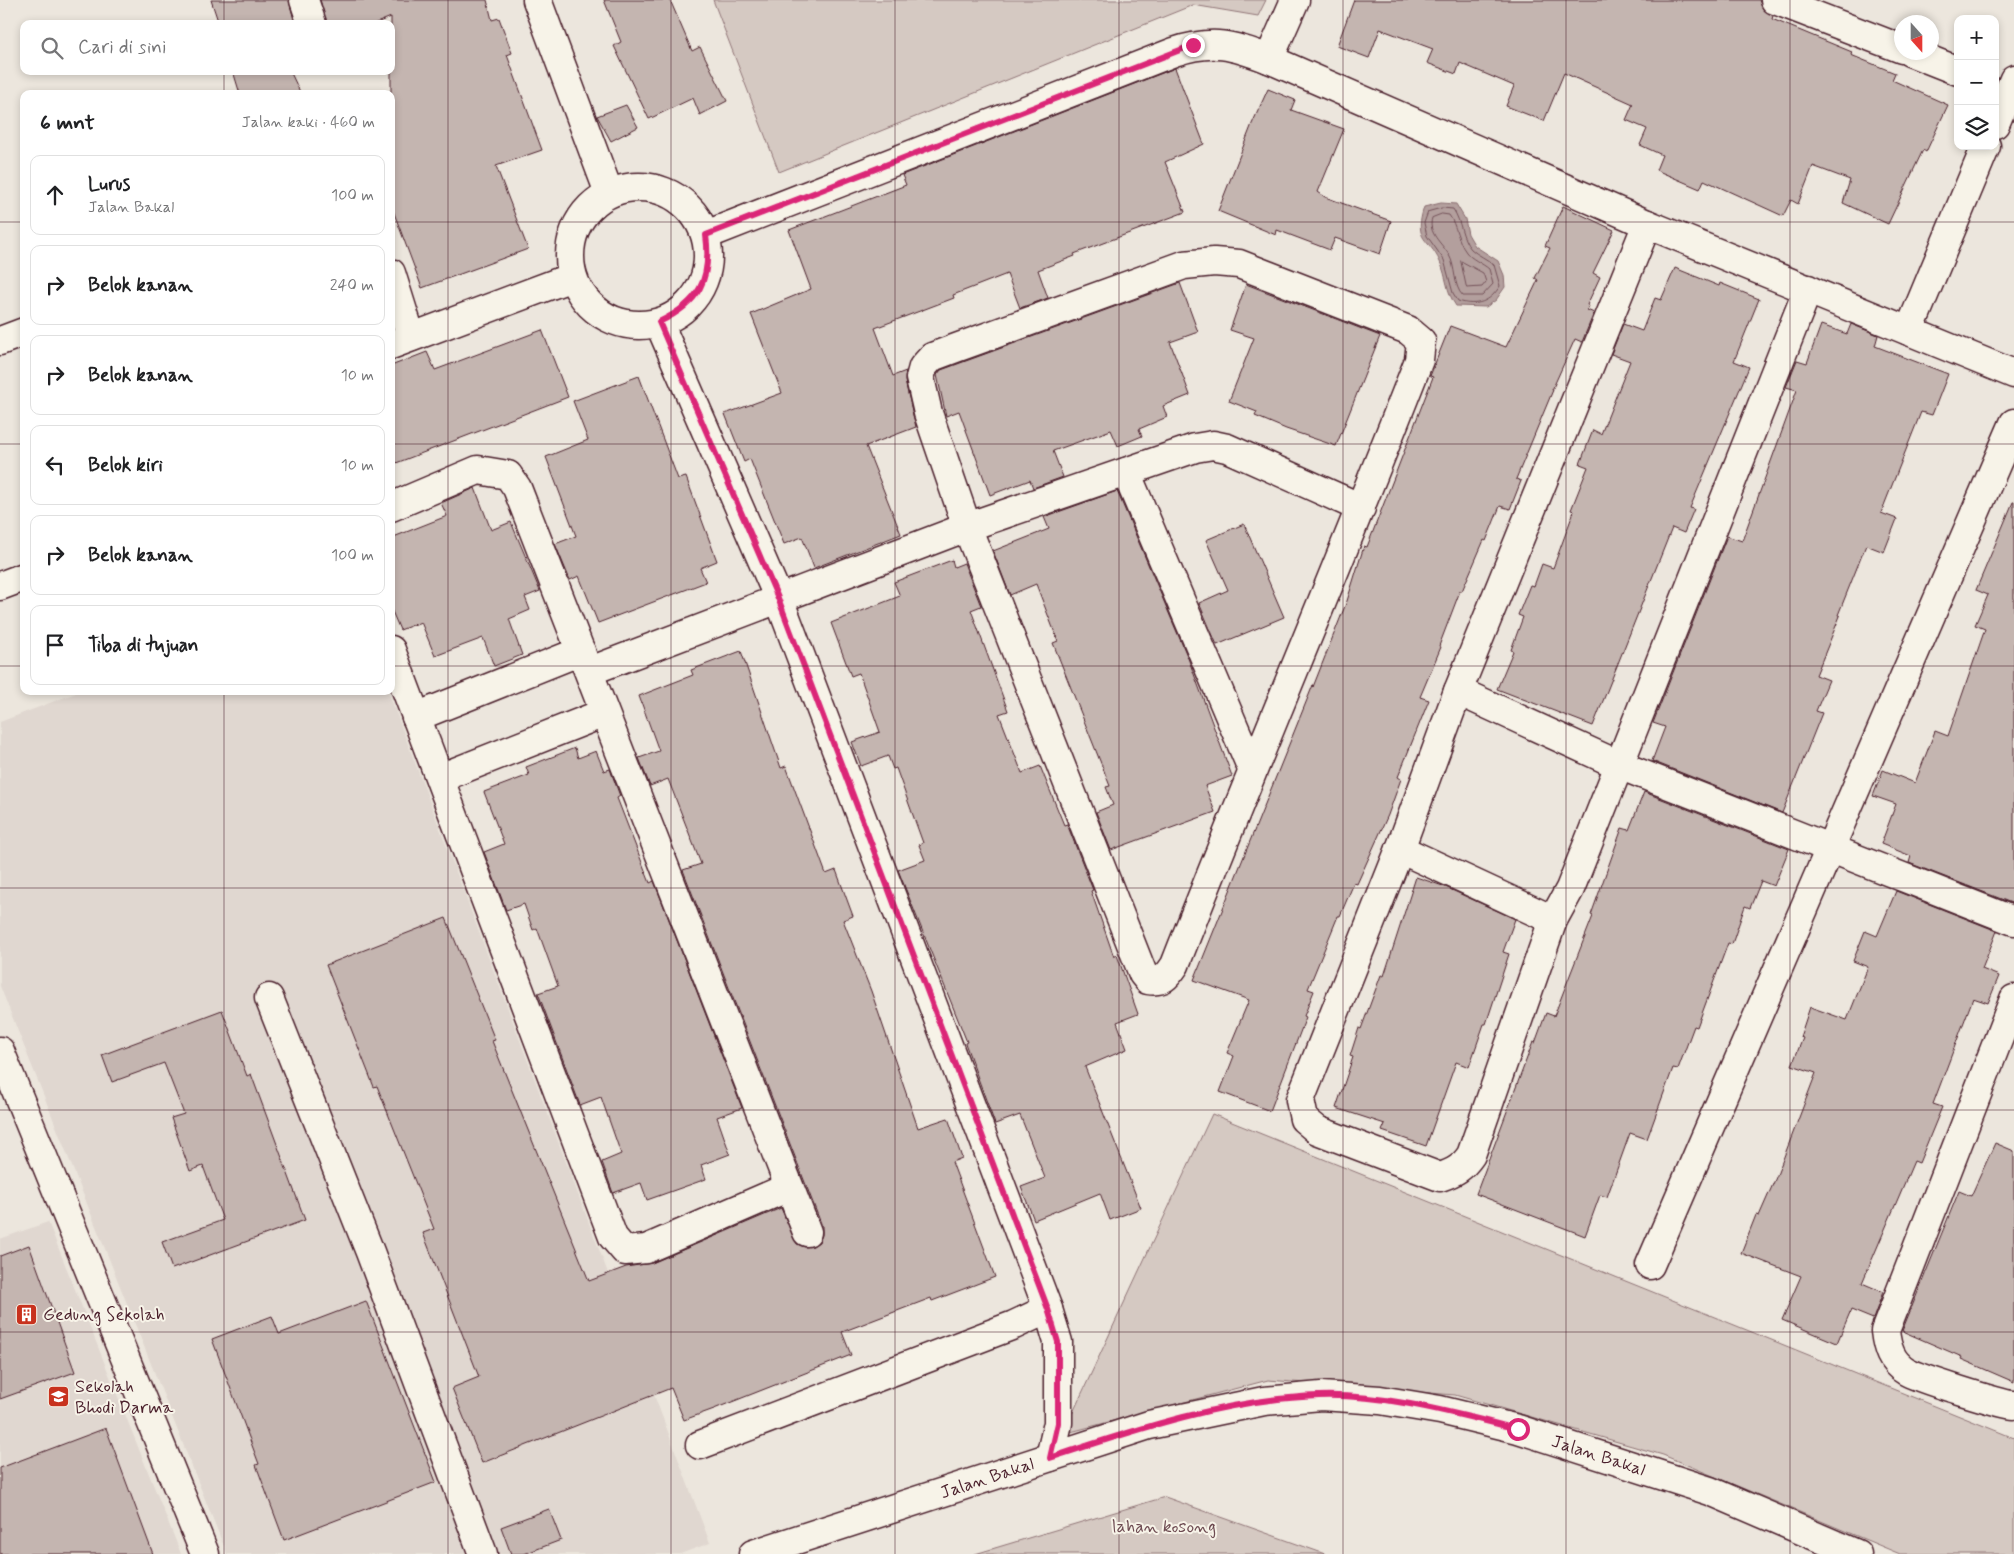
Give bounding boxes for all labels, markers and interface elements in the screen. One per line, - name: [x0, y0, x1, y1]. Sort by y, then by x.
- north arrow: [1894, 15, 1939, 60]
- map controls: [1954, 15, 1999, 150]
- button: +: [1954, 15, 1999, 60]
- search box: [20, 20, 395, 75]
- icon: search: [38, 34, 66, 62]
- route end: [1182, 34, 1205, 57]
- text: Cari di sini: [78, 35, 166, 60]
- button: −: [1954, 60, 1999, 105]
- button: layers: [1954, 105, 1999, 150]
- text: 6 mnt: [40, 109, 95, 137]
- text: Jalan kaki · 460 m: [242, 112, 375, 133]
- text: Lurus: [88, 172, 130, 197]
- icon: ahead: [41, 181, 69, 209]
- text: 100 m: [331, 185, 374, 206]
- text: Jalan Bakal: [88, 197, 174, 218]
- icon: right: [41, 271, 69, 299]
- text: Belok kanan: [88, 273, 193, 298]
- text: 240 m: [330, 275, 374, 296]
- icon: right: [41, 361, 69, 389]
- text: Belok kanan: [88, 363, 193, 388]
- text: 10 m: [341, 365, 374, 386]
- icon: left: [41, 451, 69, 479]
- text: Belok kiri: [88, 453, 163, 478]
- text: 10 m: [341, 455, 374, 476]
- icon: right: [41, 541, 69, 569]
- text: Belok kanan: [88, 543, 193, 568]
- text: 100 m: [331, 545, 374, 566]
- icon: arrive: [41, 631, 69, 659]
- text: Tiba di tujuan: [88, 633, 199, 658]
- building icon: Gedung Sekolah: [15, 1302, 39, 1326]
- place label: Gedung Sekolah: [43, 1303, 165, 1327]
- place label: Sekolah Bhodi Darma: [75, 1375, 174, 1420]
- school or university icon: Sekolah Bhodi Darma: [47, 1384, 71, 1408]
- route start: [1507, 1418, 1530, 1441]
- street label: Jalan Bakal: [1548, 1430, 1648, 1482]
- street label: Jalan Bakal: [937, 1452, 1037, 1505]
- park label: lahan kosong: [1112, 1515, 1216, 1539]

